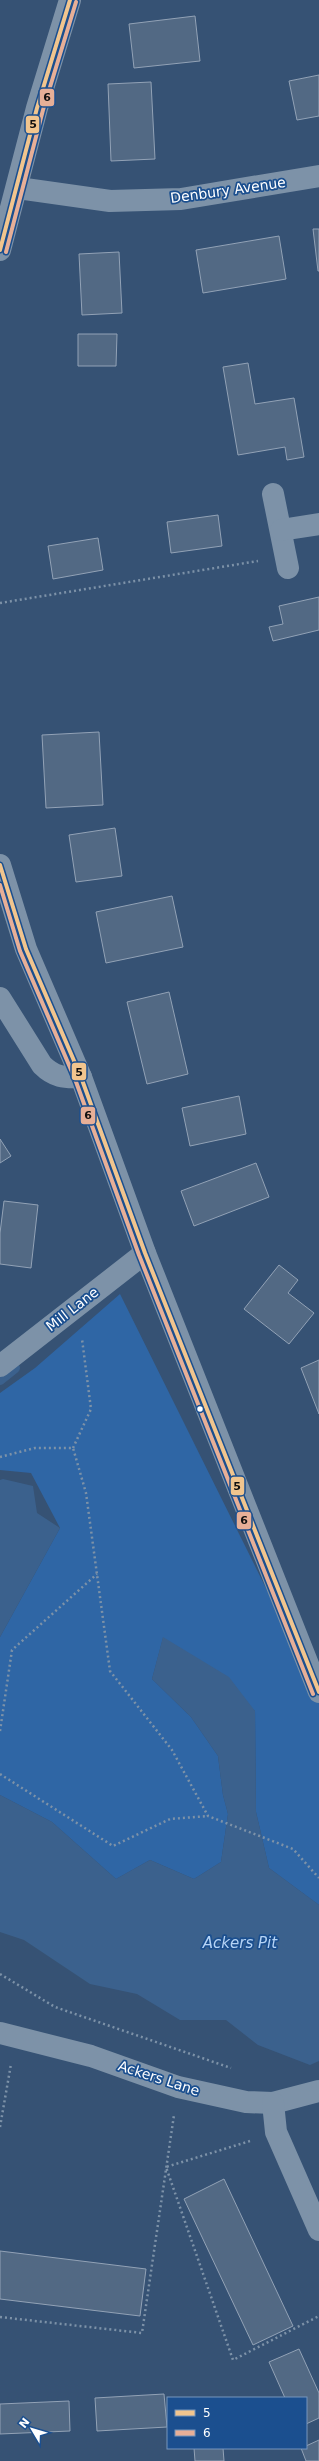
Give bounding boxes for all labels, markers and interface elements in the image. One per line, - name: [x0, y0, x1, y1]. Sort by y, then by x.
- line badge: 6: [39, 88, 55, 107]
- text: 6: [43, 91, 51, 104]
- line badge: 5: [25, 115, 40, 134]
- text: 5: [29, 118, 37, 131]
- street label: Denbury Avenue: [169, 174, 287, 206]
- line badge: 5: [71, 1062, 87, 1081]
- text: 5: [75, 1066, 83, 1079]
- line badge: 6: [80, 1106, 96, 1125]
- text: 6: [84, 1109, 92, 1122]
- street label: Mill Lane: [43, 1284, 101, 1334]
- unlabelled marker: [195, 1404, 205, 1414]
- line badge: 5: [230, 1476, 245, 1496]
- text: 5: [233, 1480, 241, 1493]
- line badge: 6: [236, 1511, 252, 1530]
- text: 6: [240, 1514, 248, 1527]
- water label: Ackers Pit: [202, 1934, 278, 1952]
- street label: Ackers Lane: [116, 2057, 202, 2099]
- legend: [167, 2397, 307, 2449]
- text: 5: [203, 2406, 211, 2420]
- north arrow: [12, 2409, 52, 2449]
- text: N: [17, 2416, 32, 2431]
- text: 6: [203, 2426, 211, 2440]

